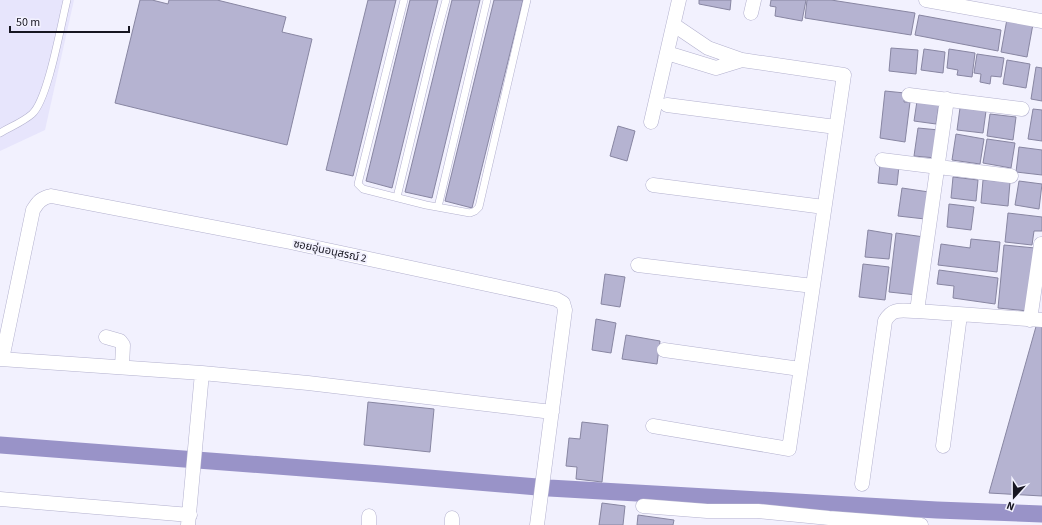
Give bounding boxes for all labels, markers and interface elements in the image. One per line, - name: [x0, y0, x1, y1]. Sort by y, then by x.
- scale bar: [10, 8, 129, 34]
- text: 50 m: [16, 14, 40, 31]
- street label: ซอยอุ่นอนุสรณ์ 2: [292, 236, 368, 266]
- north arrow: [994, 477, 1034, 517]
- text: N: [1004, 498, 1017, 514]

